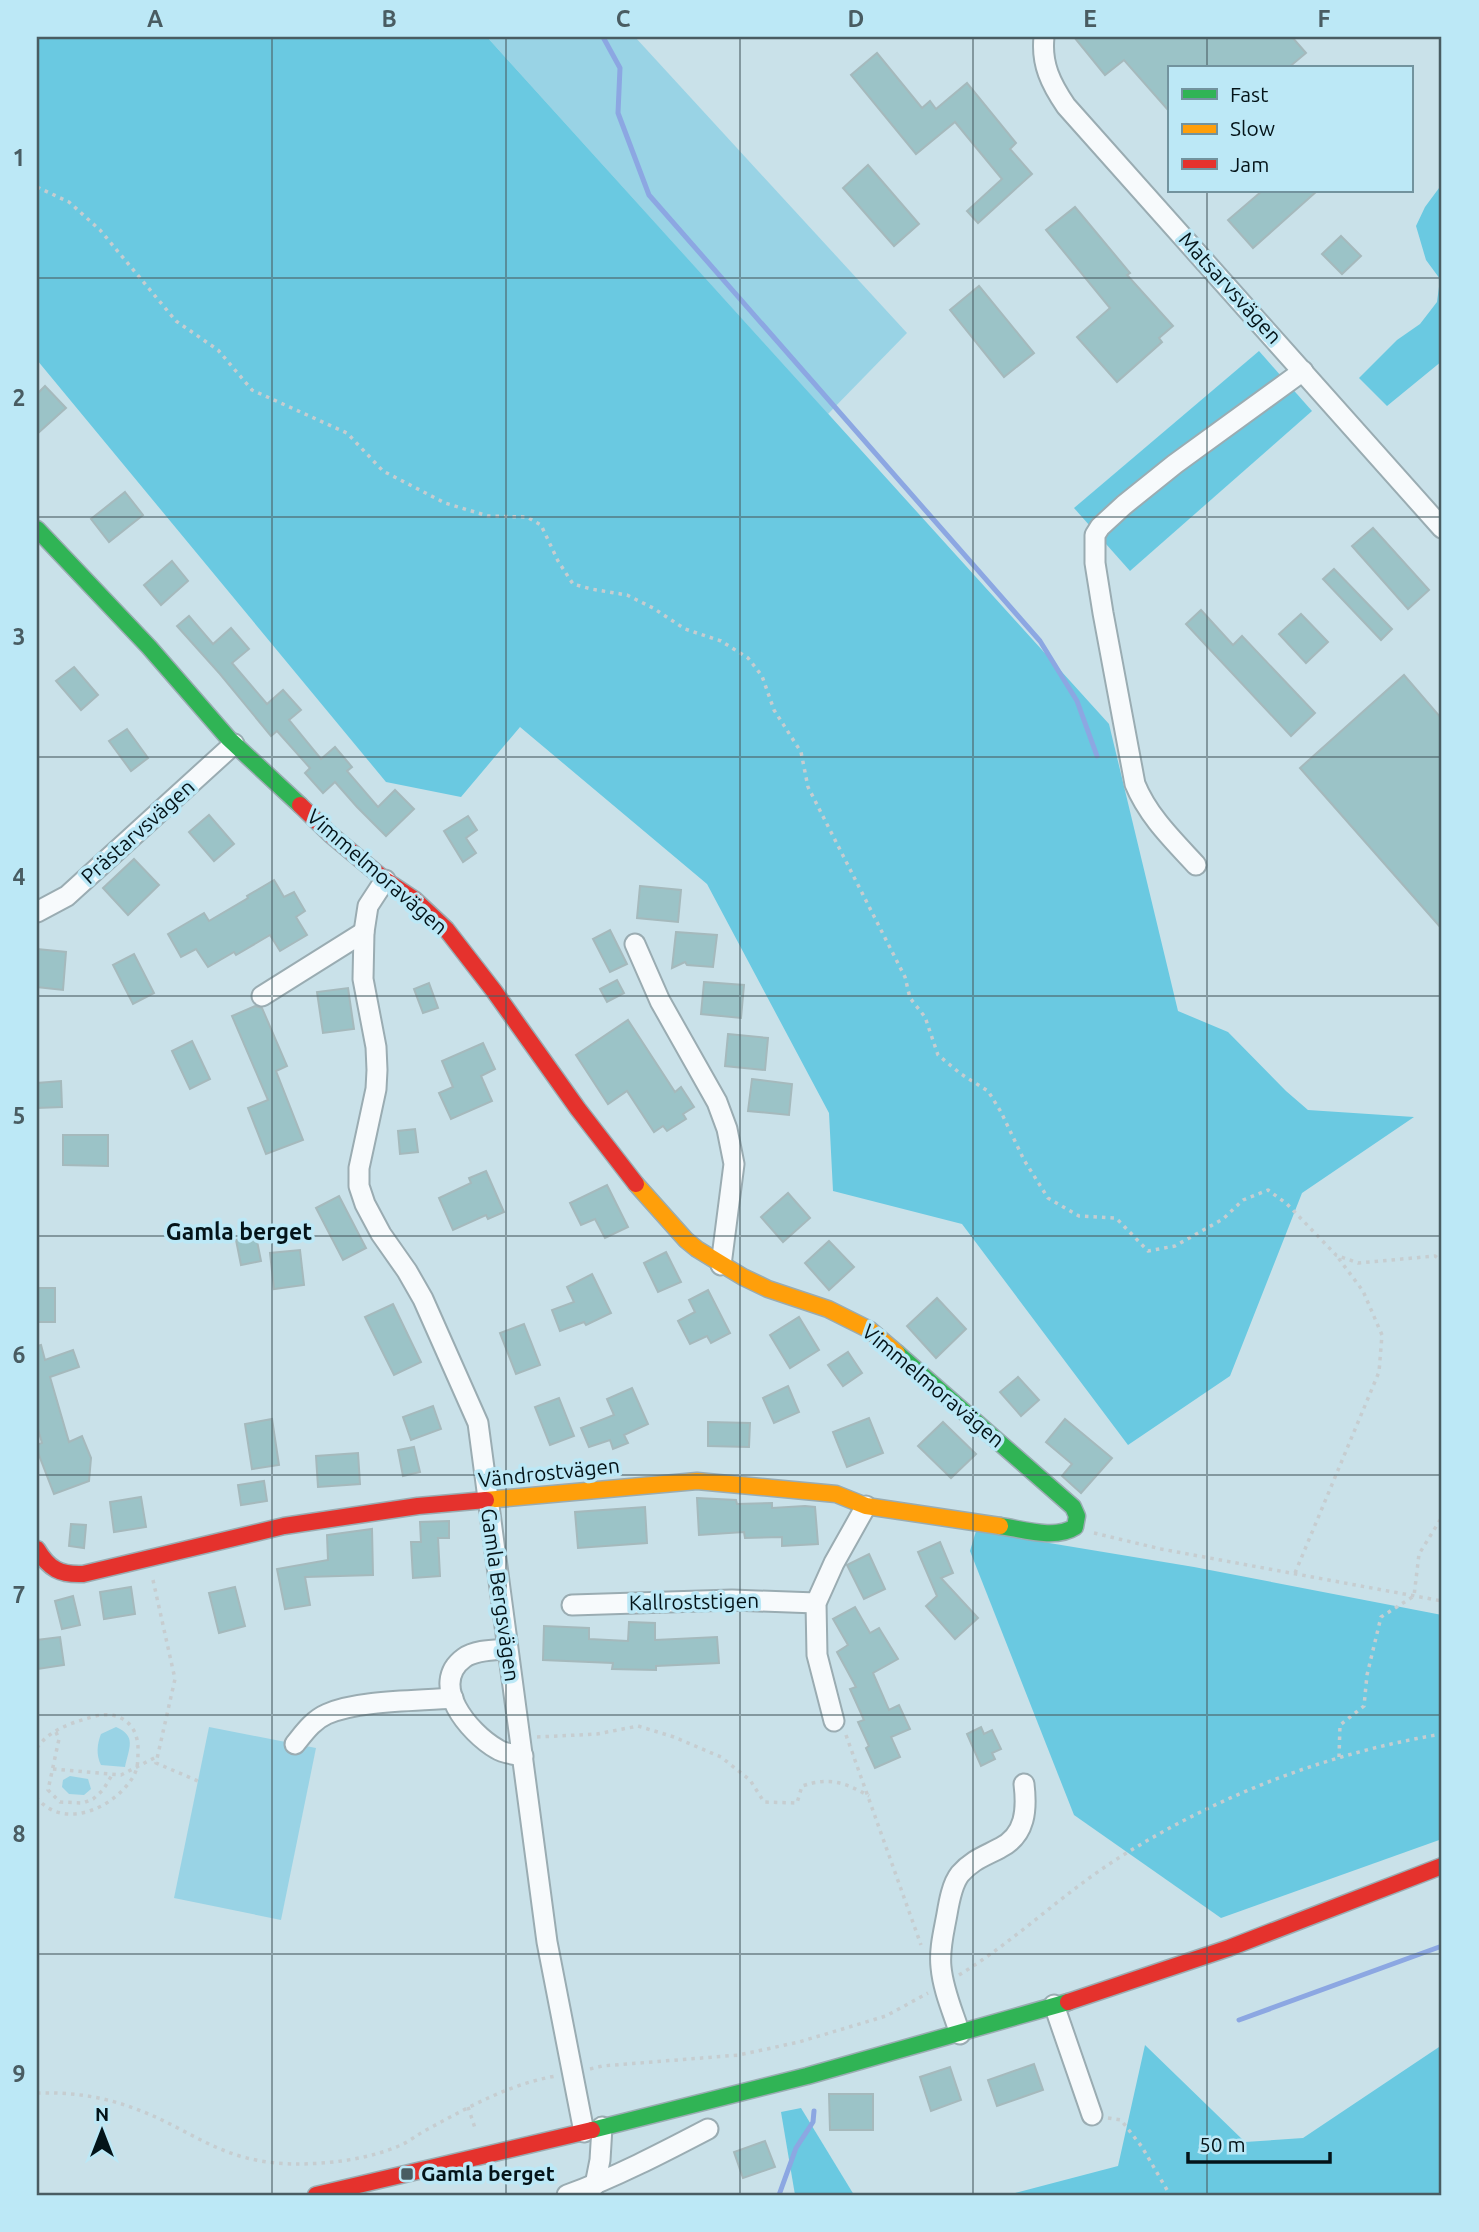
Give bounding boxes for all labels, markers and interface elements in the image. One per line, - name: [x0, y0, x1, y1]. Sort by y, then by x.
- text: A: [147, 6, 163, 31]
- text: B: [381, 6, 397, 31]
- text: C: [616, 6, 631, 31]
- text: D: [848, 6, 864, 31]
- text: E: [1083, 6, 1097, 31]
- text: F: [1318, 6, 1331, 31]
- legend: [1168, 66, 1412, 192]
- text: Fast: [1230, 82, 1268, 106]
- text: Slow: [1230, 116, 1275, 140]
- text: 1: [13, 145, 25, 170]
- text: Jam: [1230, 152, 1269, 176]
- street label: Matsarvsvägen: [1174, 227, 1287, 348]
- text: 2: [13, 385, 25, 410]
- text: 3: [13, 624, 25, 649]
- street label: Prästarvsvägen: [76, 774, 199, 888]
- street label: Vimmelmoravägen: [303, 804, 453, 939]
- text: 4: [13, 864, 26, 889]
- text: 5: [13, 1103, 25, 1128]
- district label: Gamla berget: [166, 1219, 312, 1244]
- street label: Vimmelmoravägen: [858, 1319, 1010, 1452]
- text: 6: [13, 1342, 26, 1367]
- street label: Vändrostvägen: [477, 1453, 621, 1491]
- street label: Gamla Bergsvägen: [477, 1507, 525, 1683]
- text: 7: [13, 1582, 25, 1607]
- street label: Kallroststigen: [629, 1588, 759, 1614]
- text: 8: [13, 1821, 25, 1846]
- text: 9: [13, 2061, 25, 2086]
- north arrow: [66, 2096, 136, 2166]
- text: N: [95, 2103, 109, 2125]
- scale bar: [1188, 2120, 1330, 2164]
- text: 50 m: [1199, 2132, 1246, 2156]
- place label: Gamla berget: [421, 2161, 555, 2185]
- marker: Gamla berget: [399, 2166, 415, 2182]

